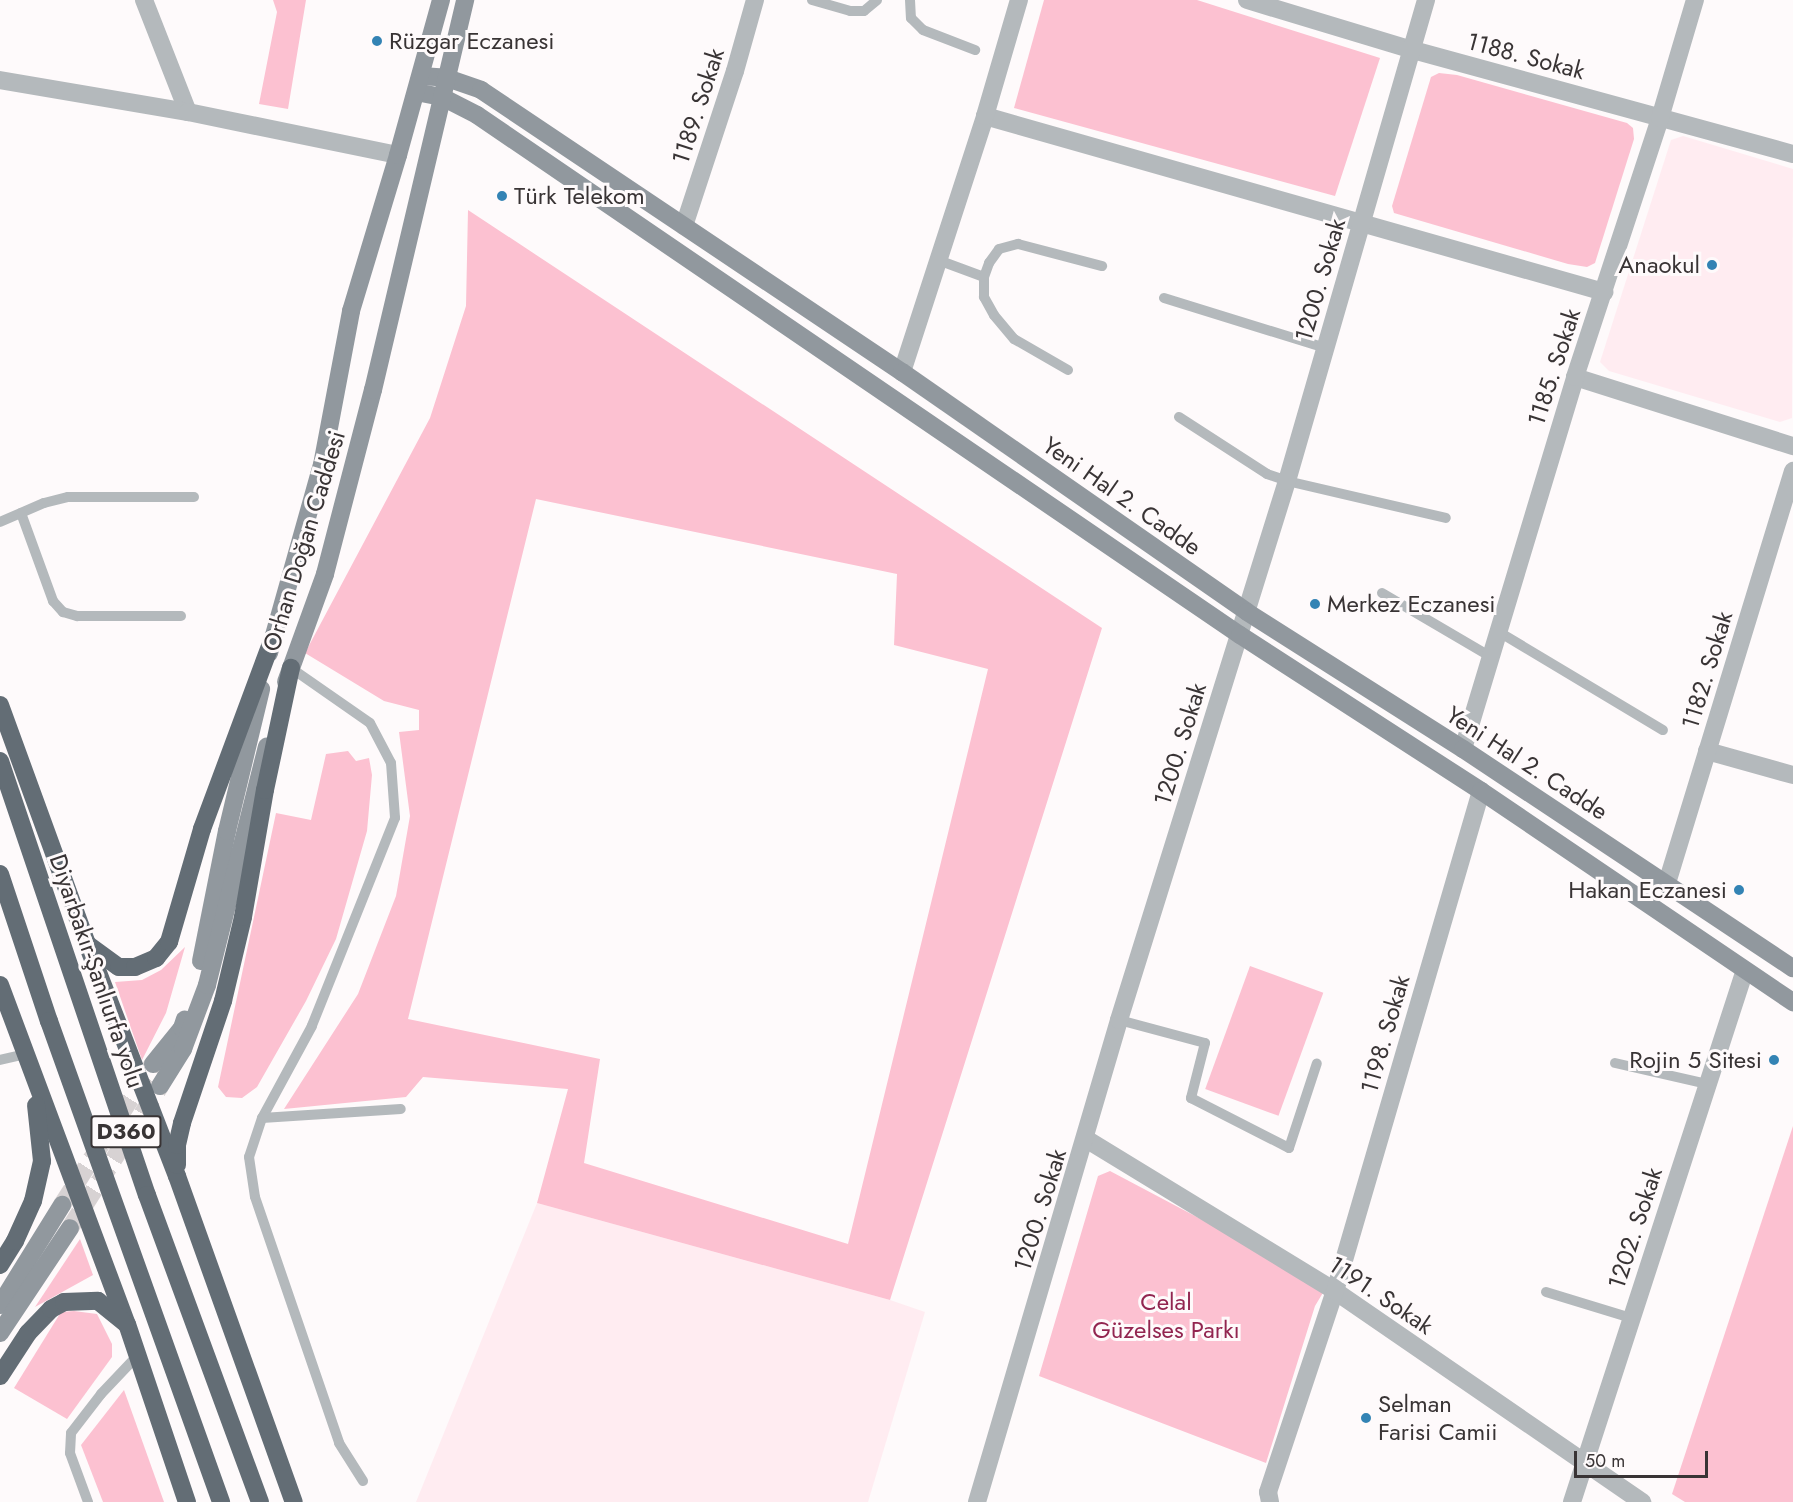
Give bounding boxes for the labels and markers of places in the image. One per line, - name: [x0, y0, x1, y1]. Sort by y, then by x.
- place label: Rüzgar Eczanesi: [389, 27, 555, 55]
- marker: Rüzgar Eczanesi: [370, 34, 384, 48]
- place label: Türk Telekom: [514, 182, 645, 210]
- marker: Türk Telekom: [495, 189, 509, 203]
- place label: Anaokul: [1618, 251, 1700, 279]
- marker: Anaokul: [1705, 258, 1719, 272]
- place label: Merkez Eczanesi: [1327, 590, 1496, 618]
- marker: Merkez Eczanesi: [1308, 597, 1322, 611]
- place label: Hakan Eczanesi: [1568, 876, 1727, 904]
- marker: Hakan Eczanesi: [1732, 883, 1746, 897]
- place label: Rojin 5 Sitesi: [1629, 1046, 1762, 1074]
- marker: Rojin 5 Sitesi: [1767, 1053, 1781, 1067]
- place label: Selman Farisi Camii: [1378, 1390, 1498, 1446]
- marker: Selman Farisi Camii: [1359, 1411, 1373, 1425]

